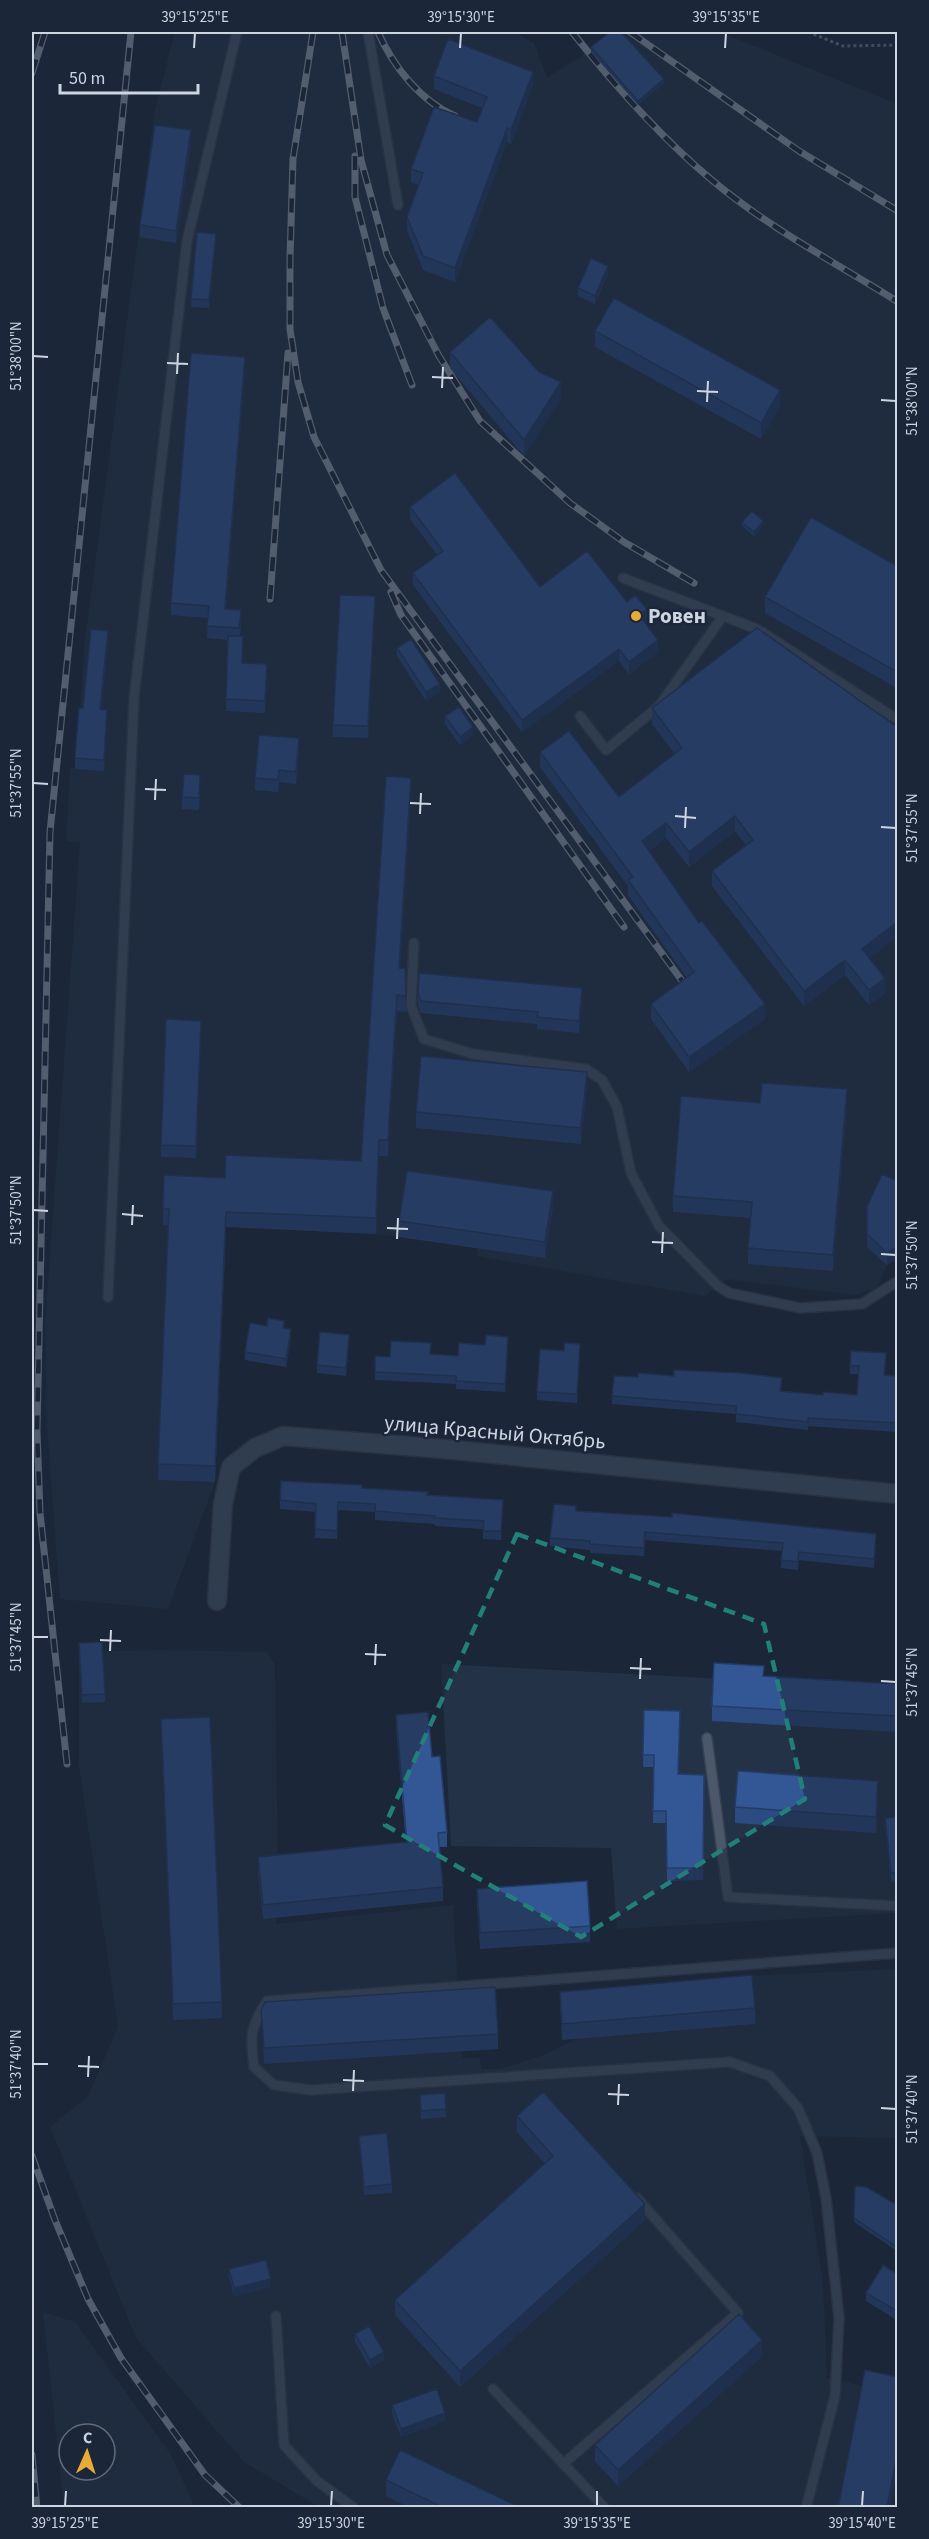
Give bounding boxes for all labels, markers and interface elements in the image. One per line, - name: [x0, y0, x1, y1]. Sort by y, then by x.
- text: 39°15'25"E: [161, 7, 229, 28]
- text: 39°15'30"E: [427, 7, 495, 28]
- text: 39°15'35"E: [692, 7, 760, 28]
- scale bar: [60, 57, 198, 95]
- text: 50 m: [69, 66, 105, 91]
- text: 51°38'00"N: [6, 321, 27, 391]
- text: 51°38'00"N: [902, 366, 923, 436]
- place label: Ровен: [648, 601, 706, 631]
- marker: Ровен: [629, 609, 643, 623]
- text: 51°37'55"N: [6, 748, 27, 818]
- text: 51°37'55"N: [902, 793, 923, 863]
- text: 51°37'50"N: [6, 1175, 27, 1245]
- text: 51°37'50"N: [902, 1220, 923, 1290]
- street label: улица Красный Октябрь: [383, 1407, 607, 1457]
- text: 51°37'45"N: [6, 1602, 27, 1672]
- text: 51°37'45"N: [902, 1647, 923, 1717]
- text: 51°37'40"N: [6, 2029, 27, 2099]
- text: 51°37'40"N: [902, 2074, 923, 2144]
- north arrow: [57, 2422, 117, 2482]
- text: С: [83, 2427, 93, 2449]
- text: 39°15'25"E: [31, 2513, 99, 2534]
- text: 39°15'30"E: [297, 2513, 365, 2534]
- text: 39°15'35"E: [563, 2513, 631, 2534]
- text: 39°15'40"E: [828, 2513, 896, 2534]

